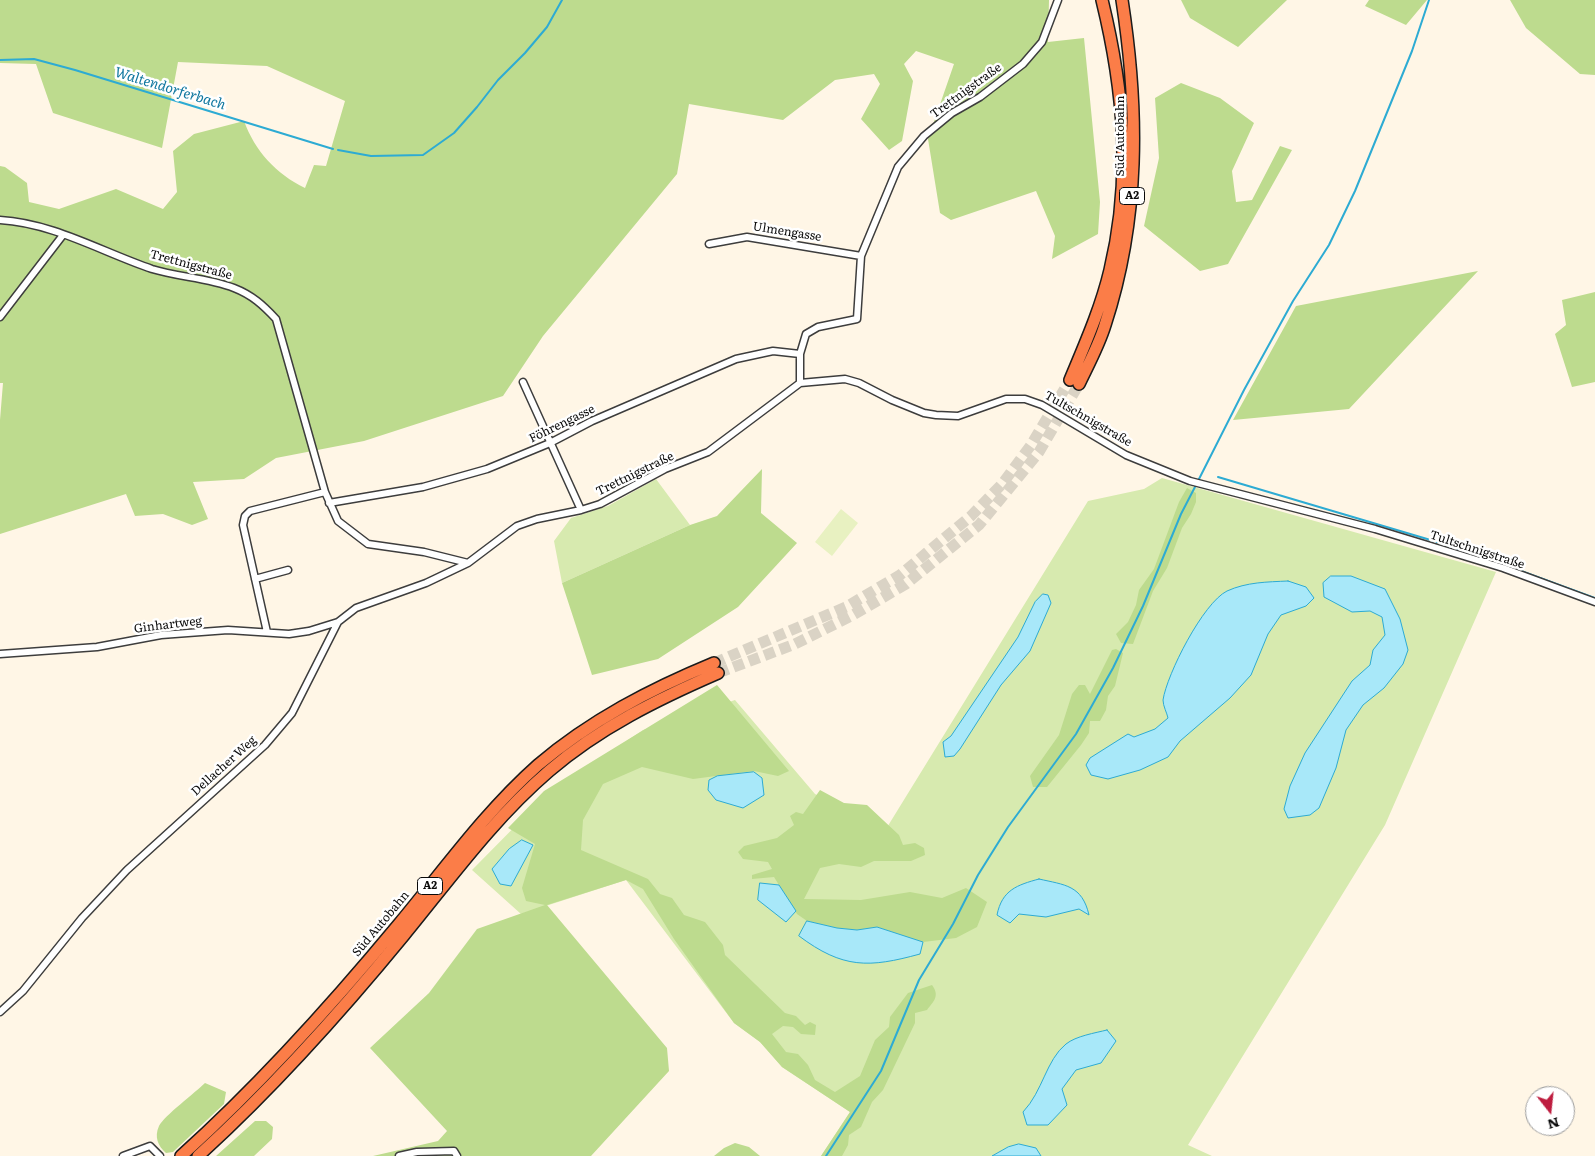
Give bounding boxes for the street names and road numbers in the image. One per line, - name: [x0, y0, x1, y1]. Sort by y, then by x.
- street label: Trettnigstraße: [928, 60, 1004, 122]
- street label: Süd Autobahn: [1113, 96, 1127, 176]
- road number: A2: [1120, 188, 1144, 205]
- street label: Ulmengasse: [752, 219, 822, 245]
- street label: Trettnigstraße: [148, 247, 234, 283]
- street label: Tultschnigstraße: [1042, 388, 1134, 450]
- street label: Föhrengasse: [527, 402, 597, 446]
- street label: Trettnigstraße: [594, 449, 676, 499]
- street label: Tultschnigstraße: [1428, 528, 1526, 572]
- street label: Ginhartweg: [133, 614, 203, 636]
- street label: Dellacher Weg: [189, 733, 259, 799]
- road number: A2: [418, 878, 442, 894]
- street label: Süd Autobahn: [349, 888, 413, 960]

